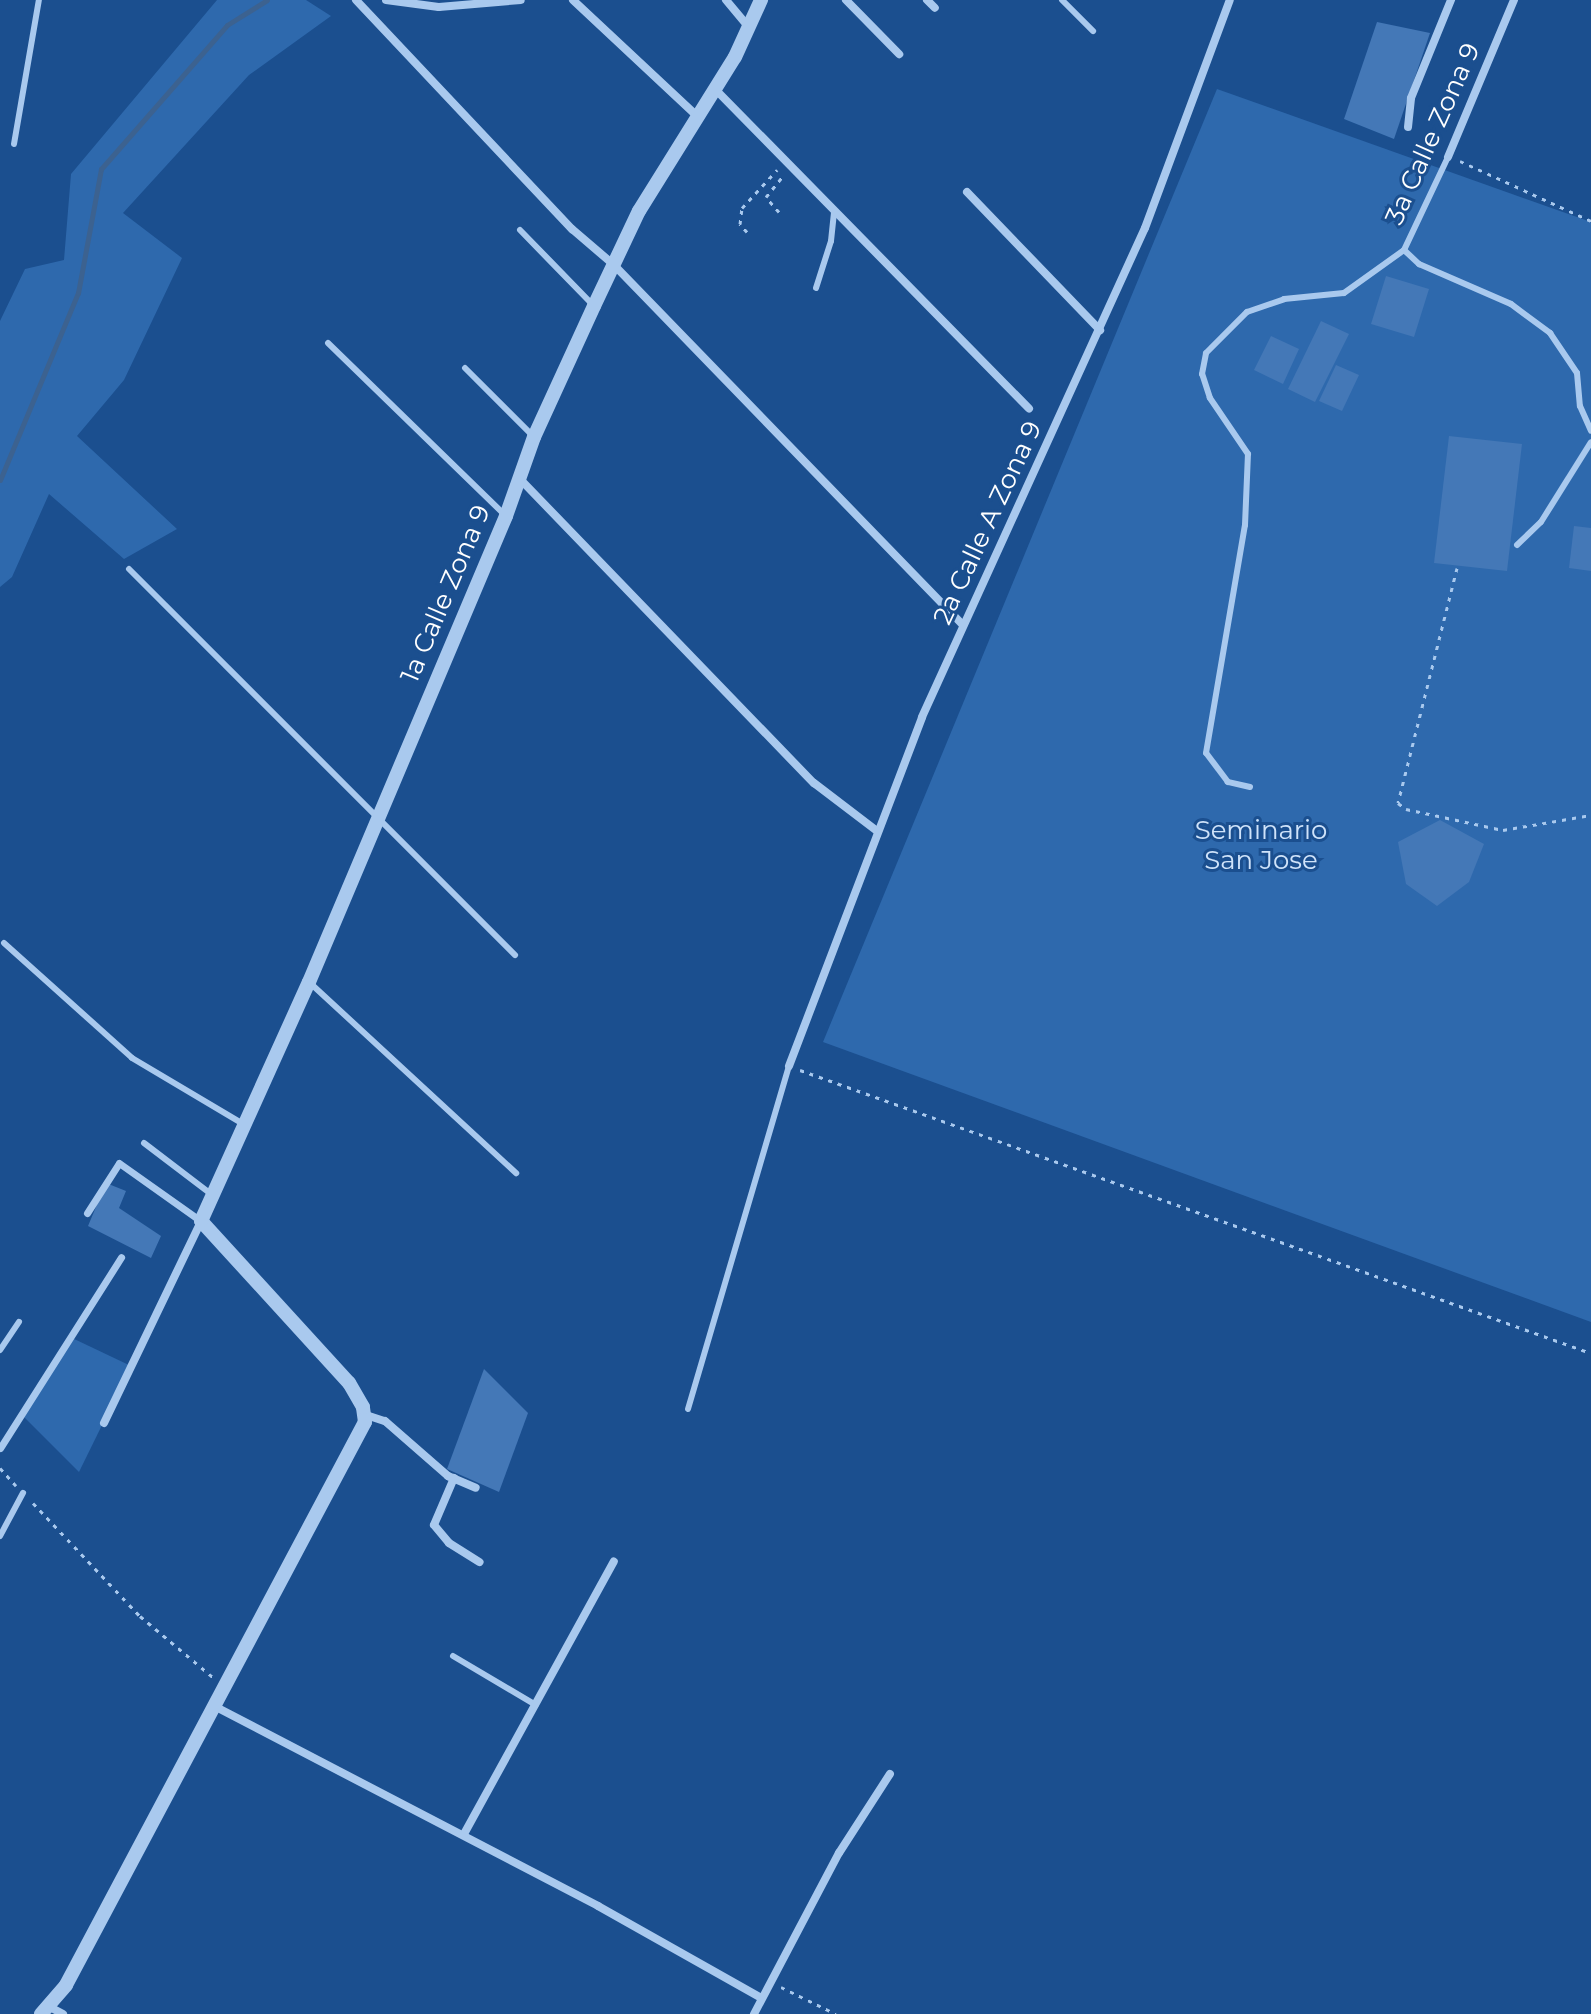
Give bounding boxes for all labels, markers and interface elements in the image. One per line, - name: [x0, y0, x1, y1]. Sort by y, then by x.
- street label: 3a Calle Zona 9: [1379, 38, 1487, 230]
- street label: 2a Calle A Zona 9: [927, 416, 1049, 630]
- street label: 1a Calle Zona 9: [395, 500, 497, 688]
- park label: Seminario San Jose: [1195, 815, 1327, 876]

